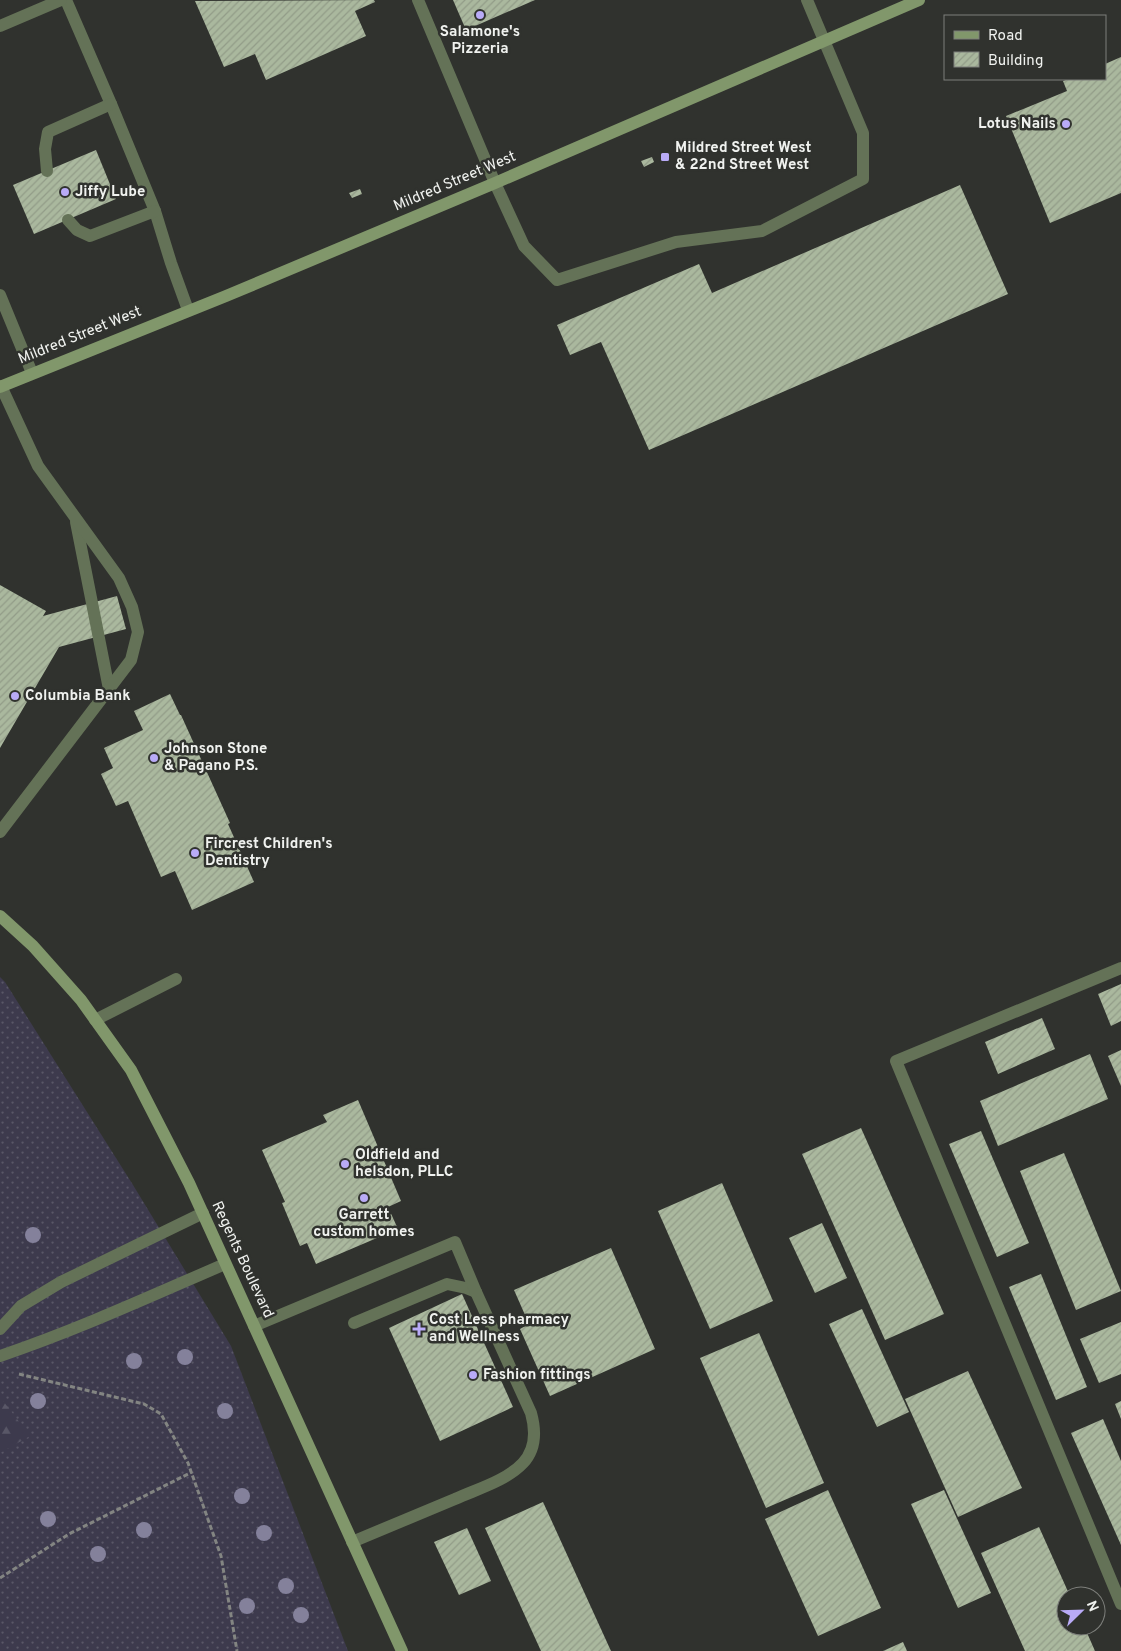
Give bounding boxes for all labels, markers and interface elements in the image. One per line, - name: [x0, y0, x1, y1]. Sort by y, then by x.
- marker: Salamone's Pizzeria: [474, 9, 486, 21]
- legend: [944, 15, 1106, 80]
- place label: Salamone's Pizzeria: [440, 23, 520, 59]
- text: Road: [988, 27, 1023, 46]
- text: Building: [988, 52, 1043, 71]
- place label: Lotus Nails: [978, 115, 1056, 134]
- marker: Lotus Nails: [1060, 118, 1072, 130]
- place label: Mildred Street West & 22nd Street West: [675, 139, 811, 175]
- street label: Mildred Street West: [391, 148, 519, 216]
- marker: Mildred Street West & 22nd Street West: [659, 151, 671, 163]
- place label: Jiffy Lube: [75, 183, 145, 202]
- marker: Jiffy Lube: [59, 186, 71, 198]
- street label: Mildred Street West: [16, 303, 144, 369]
- place label: Columbia Bank: [25, 687, 131, 706]
- marker: Columbia Bank: [9, 690, 21, 702]
- place label: Johnson Stone & Pagano P.S.: [164, 740, 267, 776]
- marker: Johnson Stone & Pagano P.S.: [148, 752, 160, 764]
- place label: Fircrest Children's Dentistry: [205, 835, 333, 871]
- marker: Fircrest Children's Dentistry: [189, 847, 201, 859]
- place label: Oldfield and helsdon, PLLC: [355, 1146, 453, 1182]
- marker: Oldfield and helsdon, PLLC: [339, 1158, 351, 1170]
- marker: Garrett custom homes: [358, 1192, 370, 1204]
- street label: Regents Boulevard: [207, 1199, 277, 1321]
- place label: Garrett custom homes: [313, 1206, 415, 1242]
- place label: Cost Less pharmacy and Wellness: [429, 1311, 570, 1347]
- marker: Cost Less pharmacy and Wellness: [413, 1323, 425, 1335]
- place label: Fashion fittings: [483, 1366, 591, 1385]
- marker: Fashion fittings: [467, 1369, 479, 1381]
- north arrow: [1056, 1586, 1106, 1636]
- text: N: [1082, 1599, 1101, 1614]

